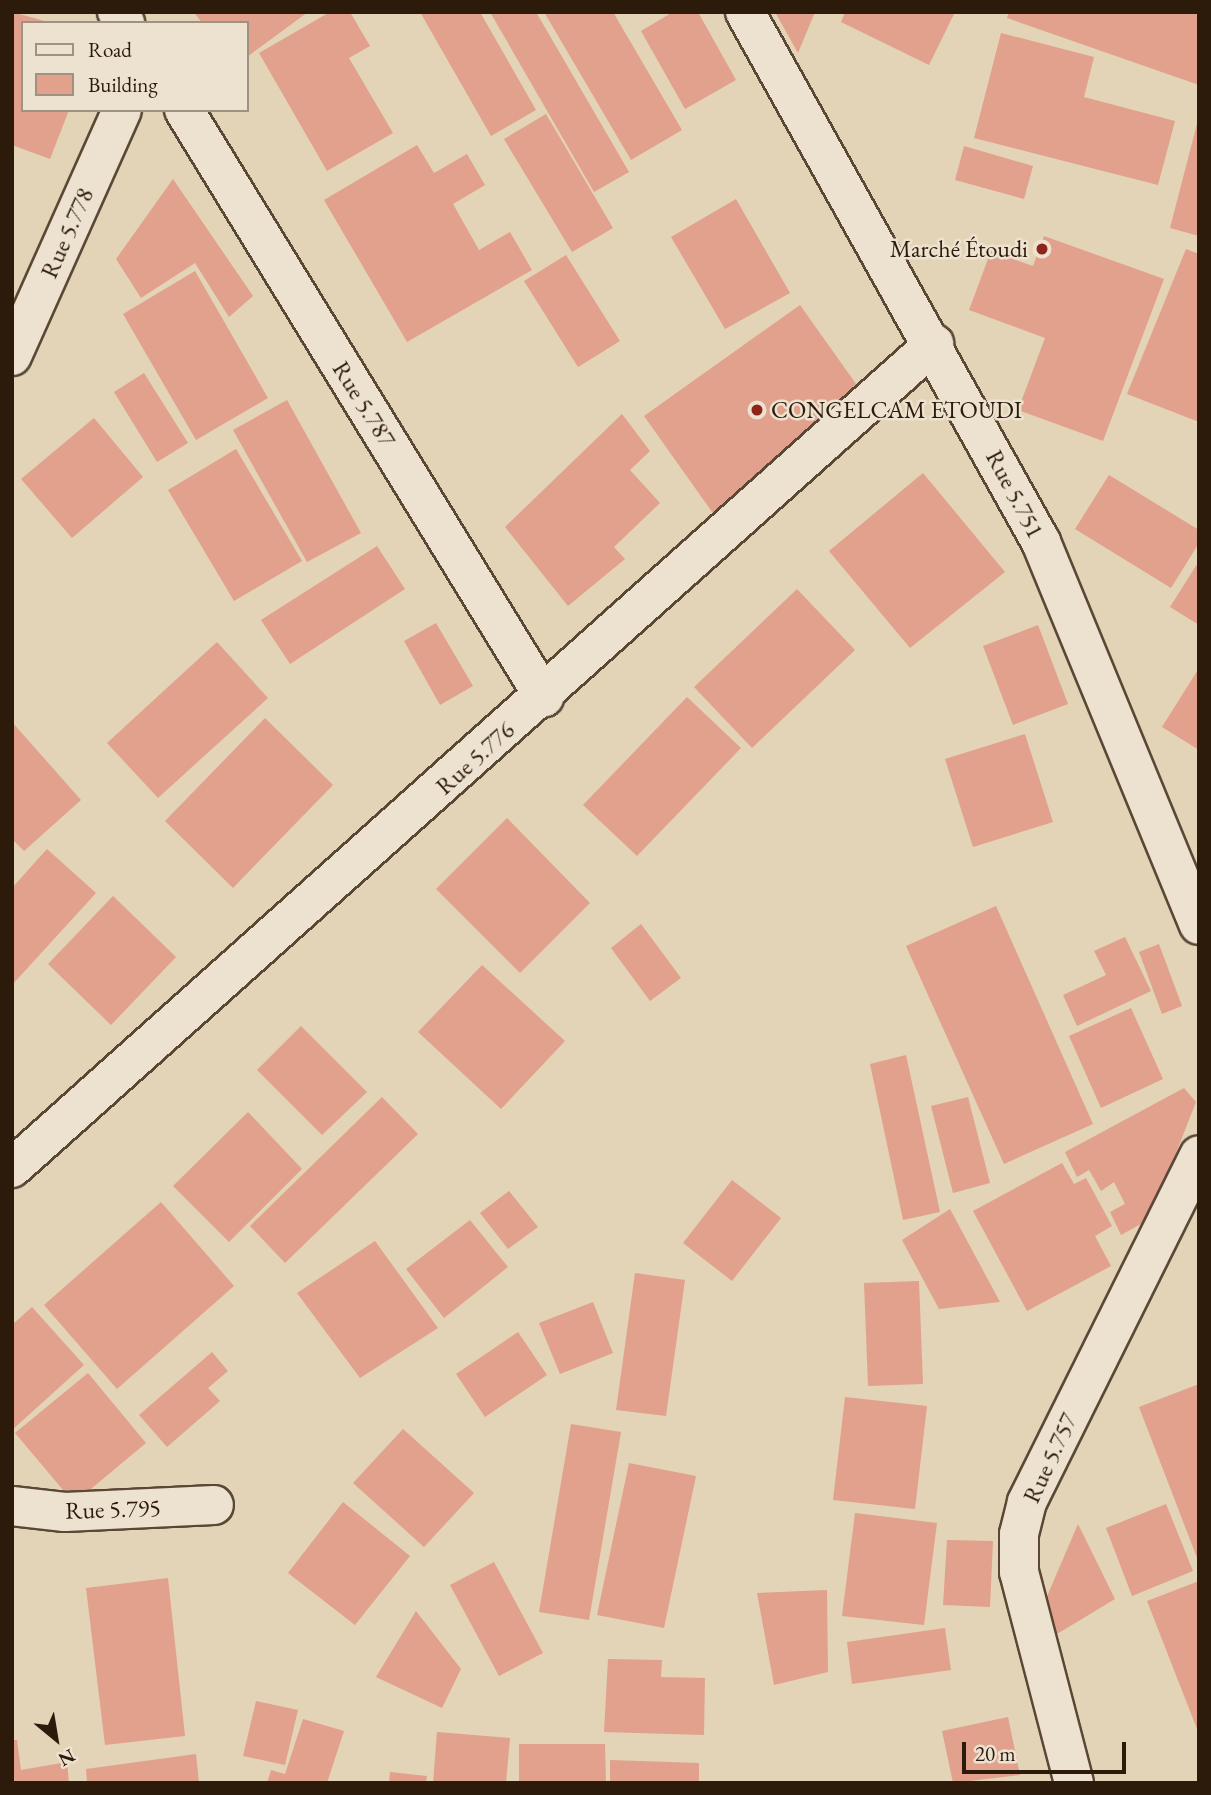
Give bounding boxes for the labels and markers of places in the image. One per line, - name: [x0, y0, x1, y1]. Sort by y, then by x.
- place label: Marché Étoudi: [890, 235, 1028, 263]
- marker: Marché Étoudi: [1034, 241, 1050, 257]
- place label: CONGELCAM ETOUDI: [771, 396, 1022, 424]
- marker: CONGELCAM ETOUDI: [749, 402, 765, 418]

